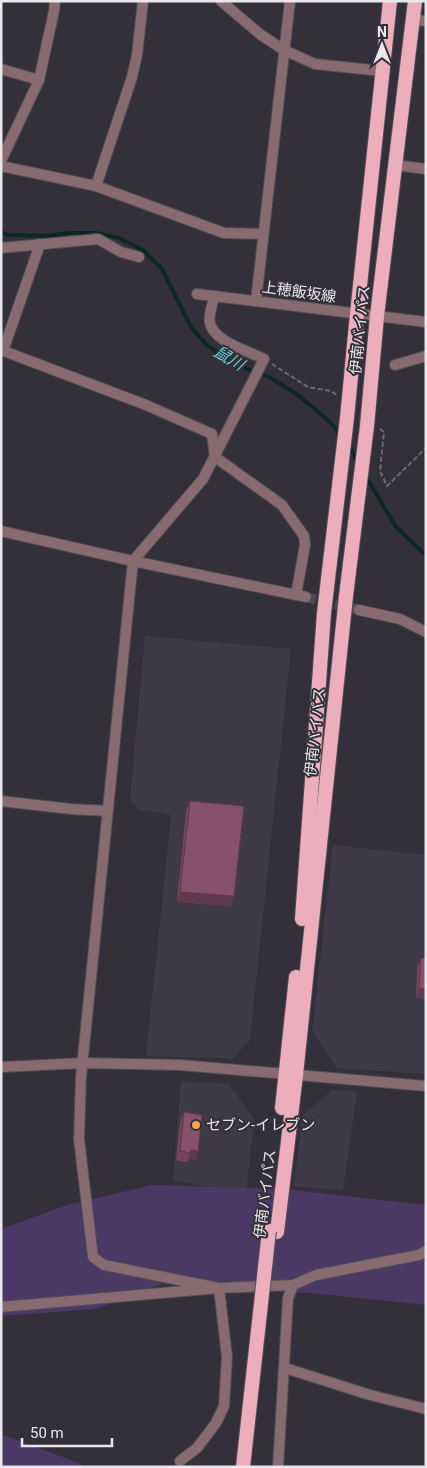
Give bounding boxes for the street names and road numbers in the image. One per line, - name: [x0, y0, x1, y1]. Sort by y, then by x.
- street label: 上穂飯坂線: [261, 278, 337, 306]
- street label: 伊南バイパス: [346, 284, 374, 376]
- street label: 伊南バイパス: [301, 686, 329, 778]
- street label: 伊南バイパス: [251, 1148, 279, 1240]

